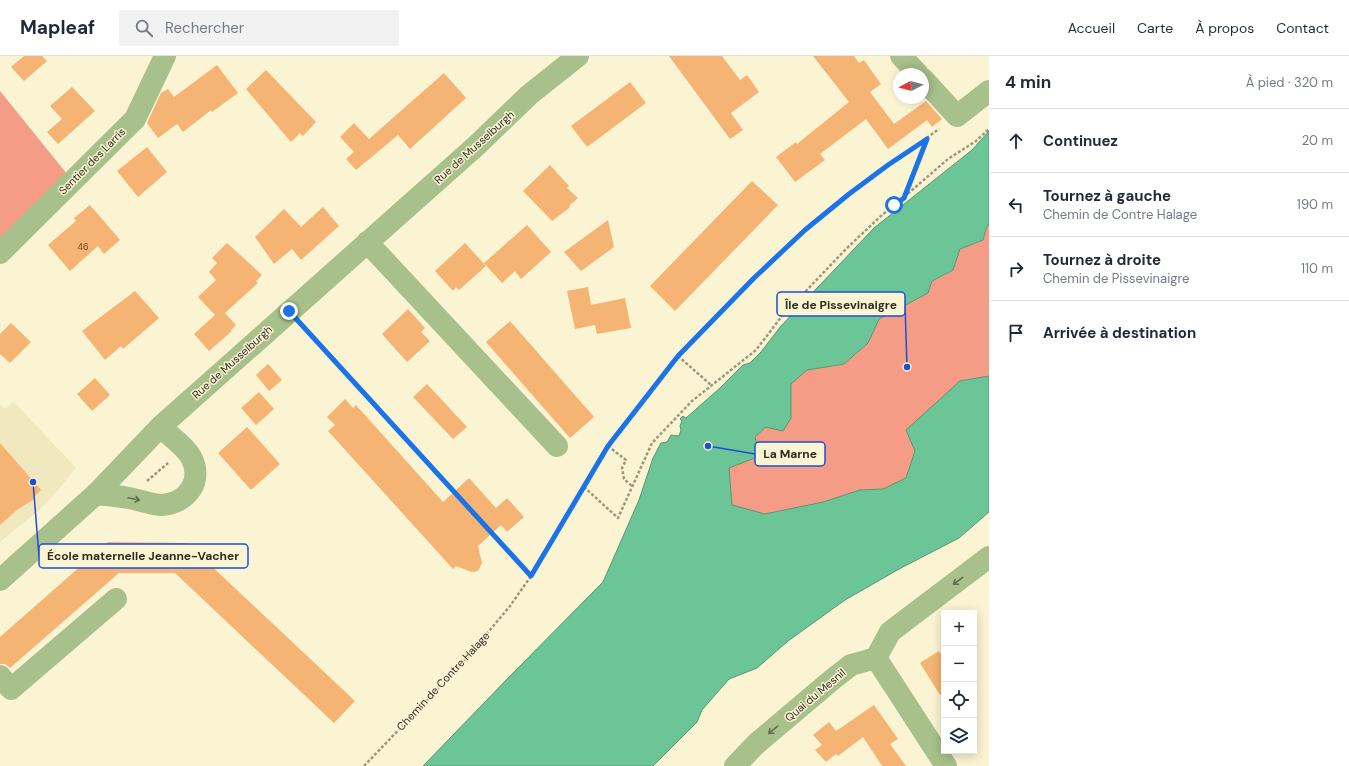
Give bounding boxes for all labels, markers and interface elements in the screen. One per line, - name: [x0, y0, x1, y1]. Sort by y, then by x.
- search box: [119, 10, 399, 46]
- text: Mapleaf: [20, 15, 95, 40]
- icon: search: [133, 17, 155, 39]
- text: Rechercher: [165, 18, 244, 38]
- text: Accueil: [1068, 19, 1115, 37]
- text: Carte: [1137, 19, 1173, 37]
- text: À propos: [1195, 19, 1254, 37]
- text: Contact: [1276, 19, 1329, 37]
- north arrow: [893, 68, 929, 104]
- text: 4 min: [1005, 71, 1051, 93]
- text: À pied · 320 m: [1246, 74, 1333, 91]
- street label: Rue de Musselburgh: [431, 107, 517, 187]
- street label: Sentier des Larris: [56, 125, 128, 197]
- icon: ahead: [1005, 130, 1027, 152]
- text: Continuez: [1043, 131, 1118, 151]
- text: 20 m: [1302, 132, 1333, 149]
- text: Tournez à gauche: [1043, 186, 1171, 206]
- icon: left: [1005, 194, 1027, 216]
- route start: [885, 196, 903, 214]
- text: 190 m: [1297, 196, 1333, 213]
- text: Chemin de Contre Halage: [1043, 206, 1197, 223]
- house number: 46: [77, 241, 89, 253]
- text: Tournez à droite: [1043, 250, 1161, 270]
- icon: right: [1005, 258, 1027, 280]
- text: 110 m: [1301, 260, 1333, 277]
- text: Chemin de Pissevinaigre: [1043, 270, 1189, 287]
- callout: Île de Pissevinaigre: [777, 292, 905, 316]
- text: Île de Pissevinaigre: [784, 297, 897, 313]
- route end: [280, 302, 298, 320]
- street label: Rue de Musselburgh: [189, 322, 275, 402]
- icon: arrive: [1005, 322, 1027, 344]
- text: Arrivée à destination: [1043, 323, 1196, 343]
- callout: La Marne: [755, 442, 825, 466]
- text: La Marne: [763, 446, 817, 462]
- one-way arrow: [127, 495, 140, 503]
- callout: École maternelle Jeanne-Vacher: [39, 544, 248, 568]
- text: École maternelle Jeanne-Vacher: [47, 548, 239, 564]
- one-way arrow: [952, 576, 963, 585]
- map controls: [941, 610, 977, 754]
- button: +: [941, 610, 977, 646]
- street label: Chemin de Contre Halage: [393, 629, 493, 733]
- button: −: [941, 646, 977, 682]
- street label: Quai du Mesnil: [782, 666, 848, 724]
- button: locate: [941, 682, 977, 718]
- button: layers: [941, 718, 977, 754]
- one-way arrow: [767, 726, 778, 735]

